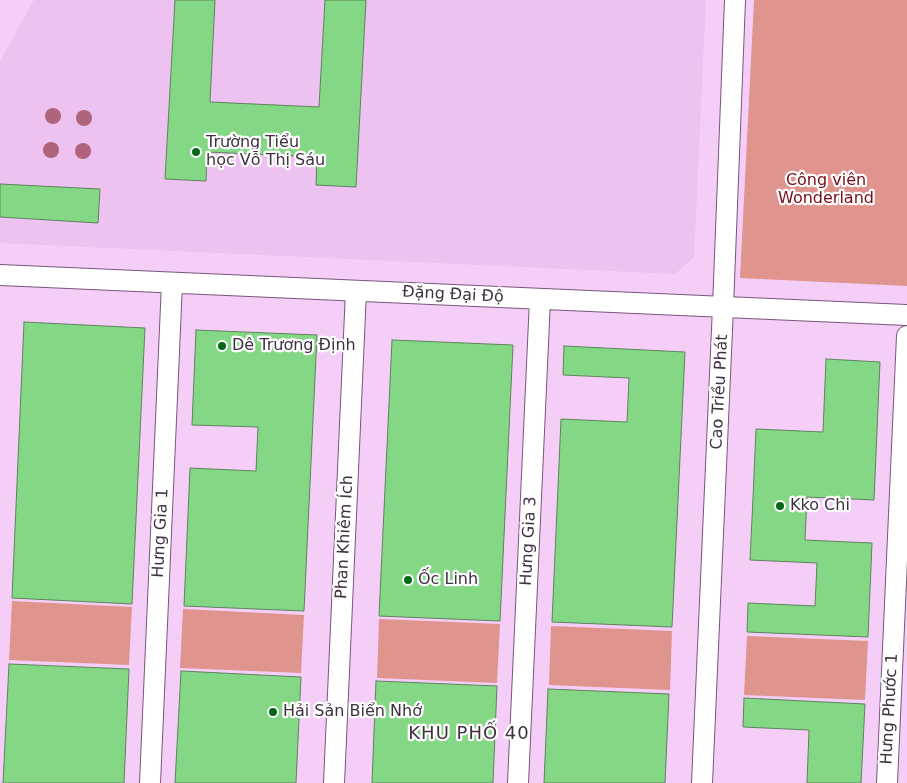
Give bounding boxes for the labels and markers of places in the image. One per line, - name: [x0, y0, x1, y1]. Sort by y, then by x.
- place label: Trường Tiểu học Vỗ Thị Sáu: [206, 133, 325, 171]
- marker: Trường Tiểu học Vỗ Thị Sáu: [190, 146, 202, 158]
- place label: Dê Trương Định: [232, 336, 356, 356]
- marker: Dê Trương Định: [216, 340, 228, 352]
- place label: Kko Chi: [790, 496, 850, 516]
- marker: Kko Chi: [774, 500, 786, 512]
- place label: Ốc Linh: [418, 570, 478, 590]
- marker: Ốc Linh: [402, 574, 414, 586]
- place label: Hải Sản Biển Nhớ: [283, 702, 422, 722]
- marker: Hải Sản Biển Nhớ: [267, 706, 279, 718]

